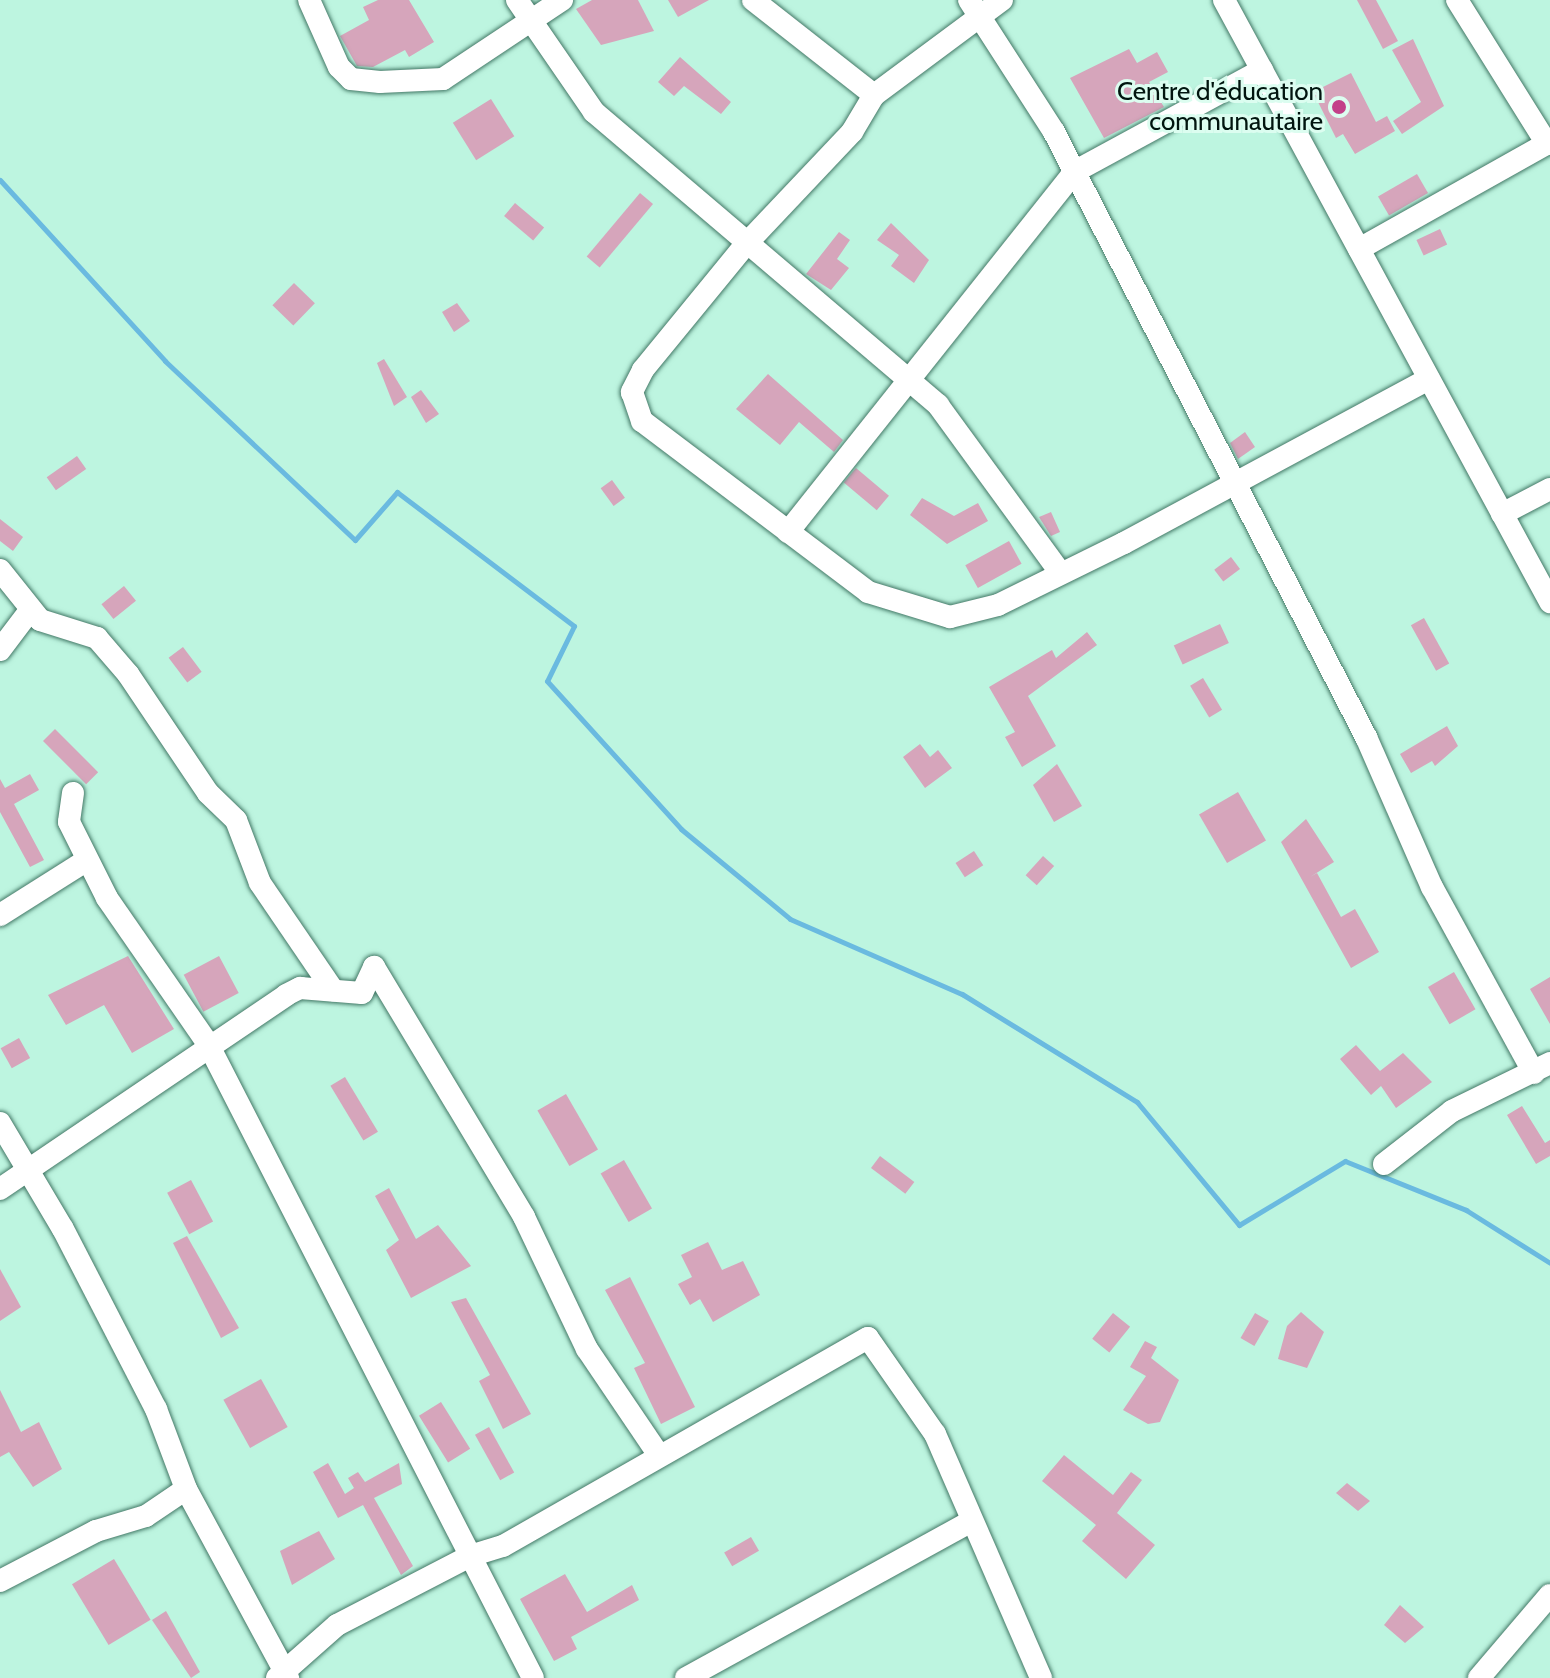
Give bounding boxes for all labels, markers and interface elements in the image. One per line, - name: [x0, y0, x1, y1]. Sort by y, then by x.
- place label: Centre d'éducation communautaire: [1117, 76, 1323, 138]
- marker: Centre d'éducation communautaire: [1330, 98, 1348, 116]

